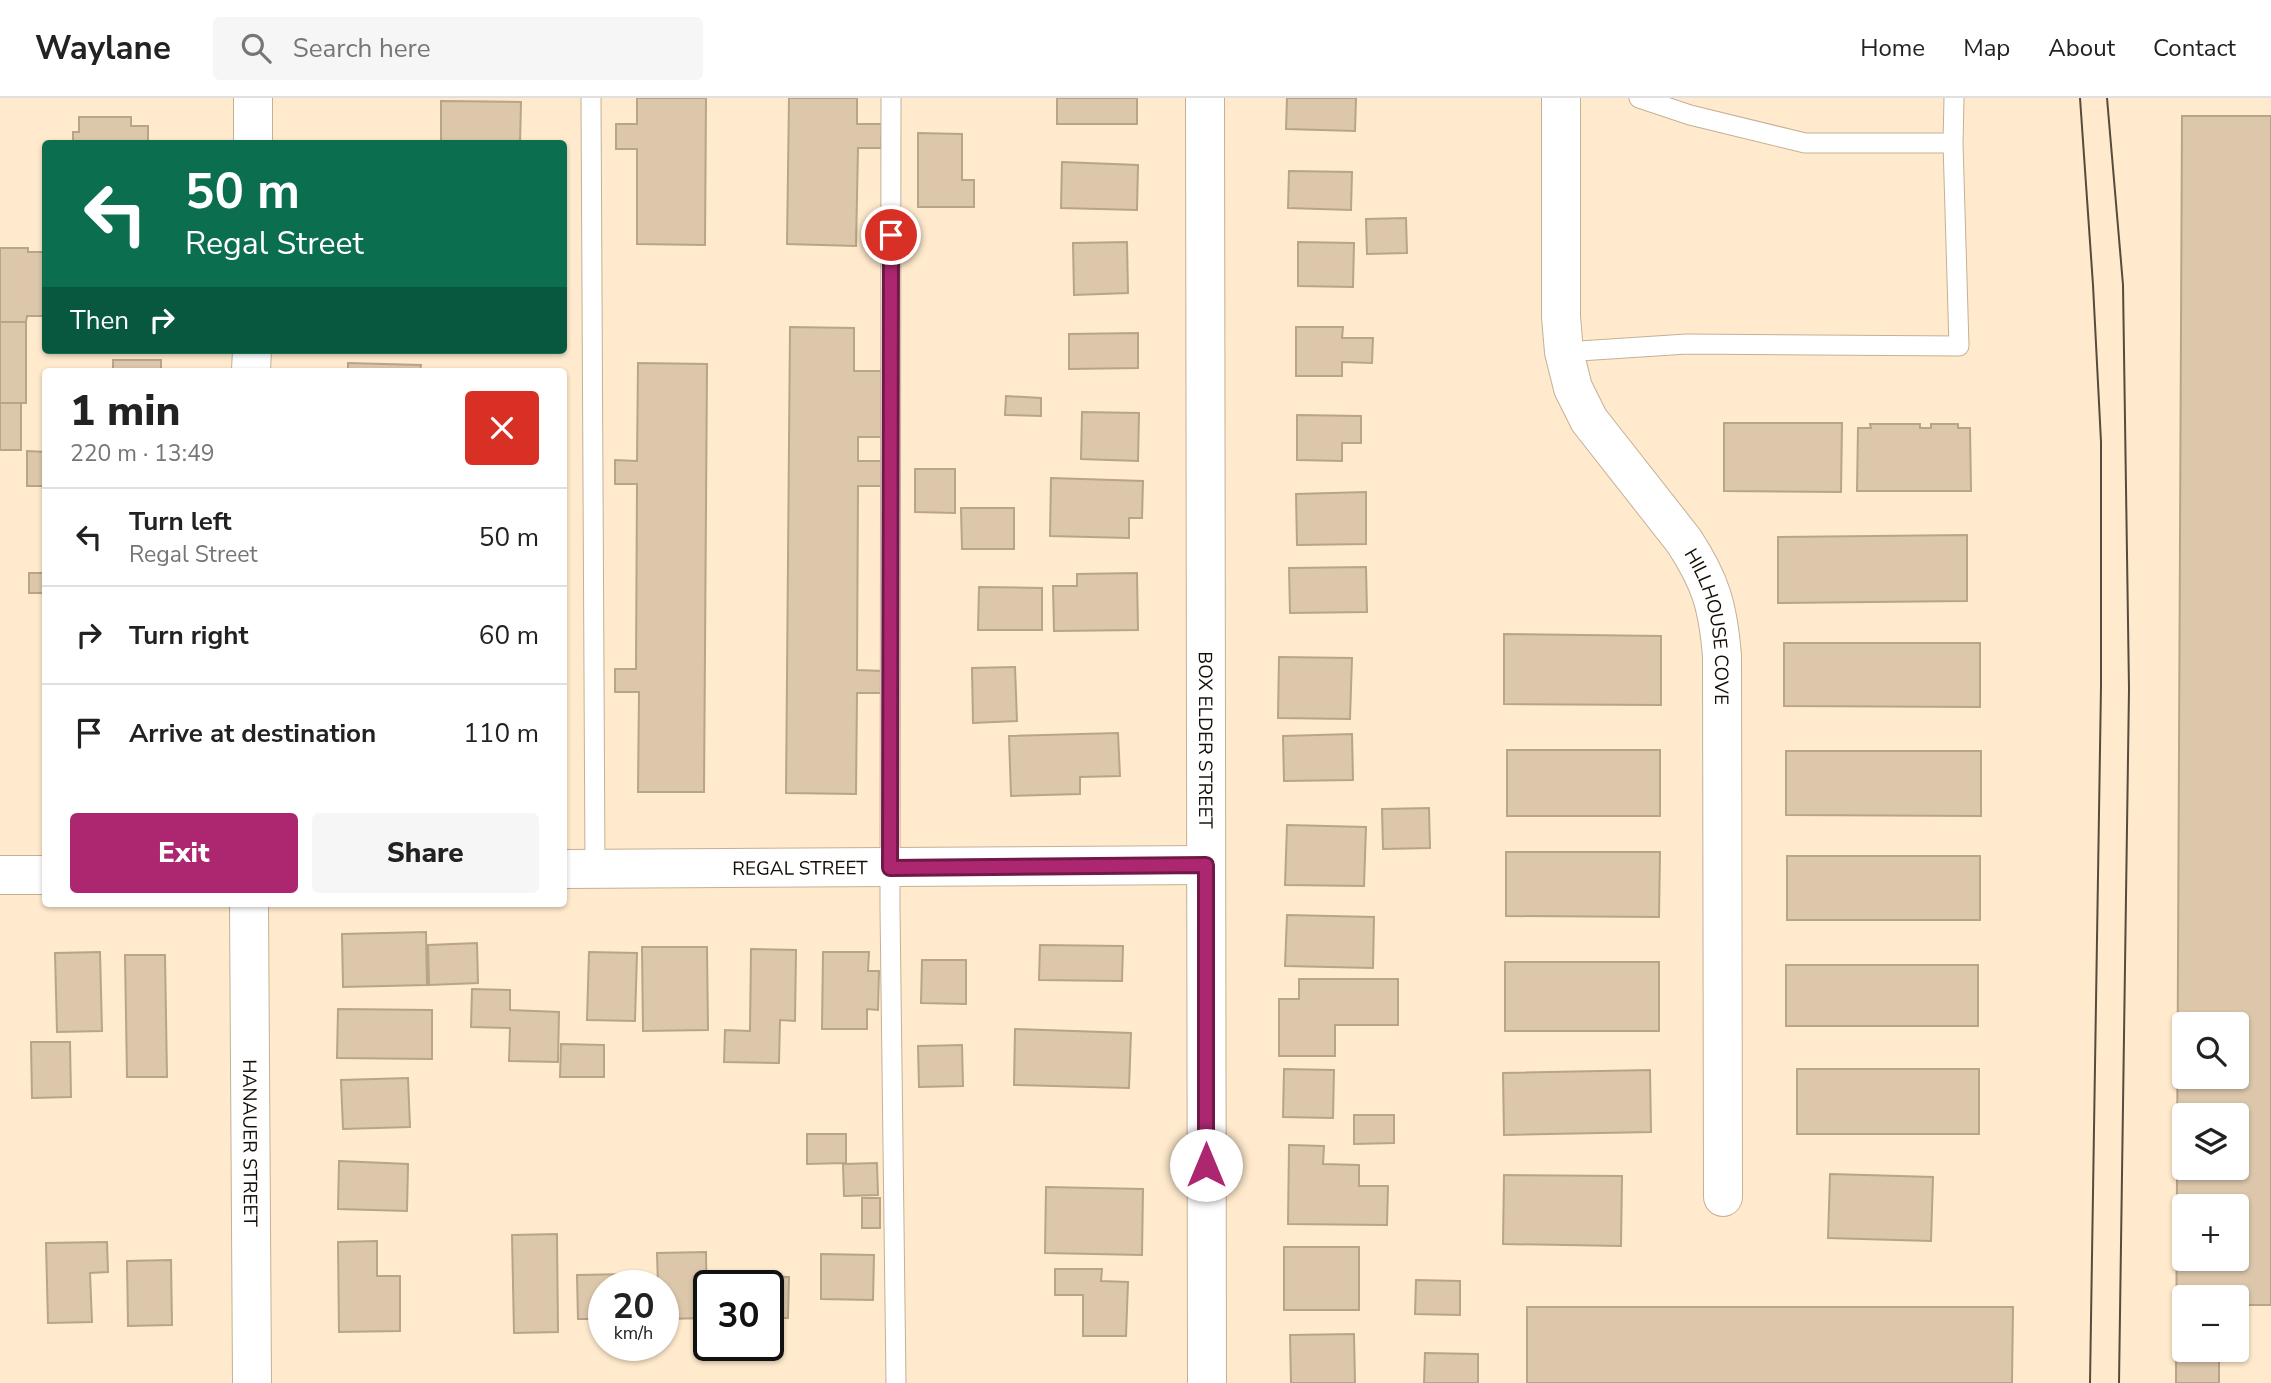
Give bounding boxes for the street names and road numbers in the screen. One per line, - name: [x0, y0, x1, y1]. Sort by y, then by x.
- street label: HILLHOUSE COVE: [1678, 544, 1734, 705]
- street label: BOX ELDER STREET: [1192, 651, 1218, 829]
- street label: REGAL STREET: [732, 855, 868, 882]
- street label: HANAUER STREET: [236, 1059, 263, 1227]

